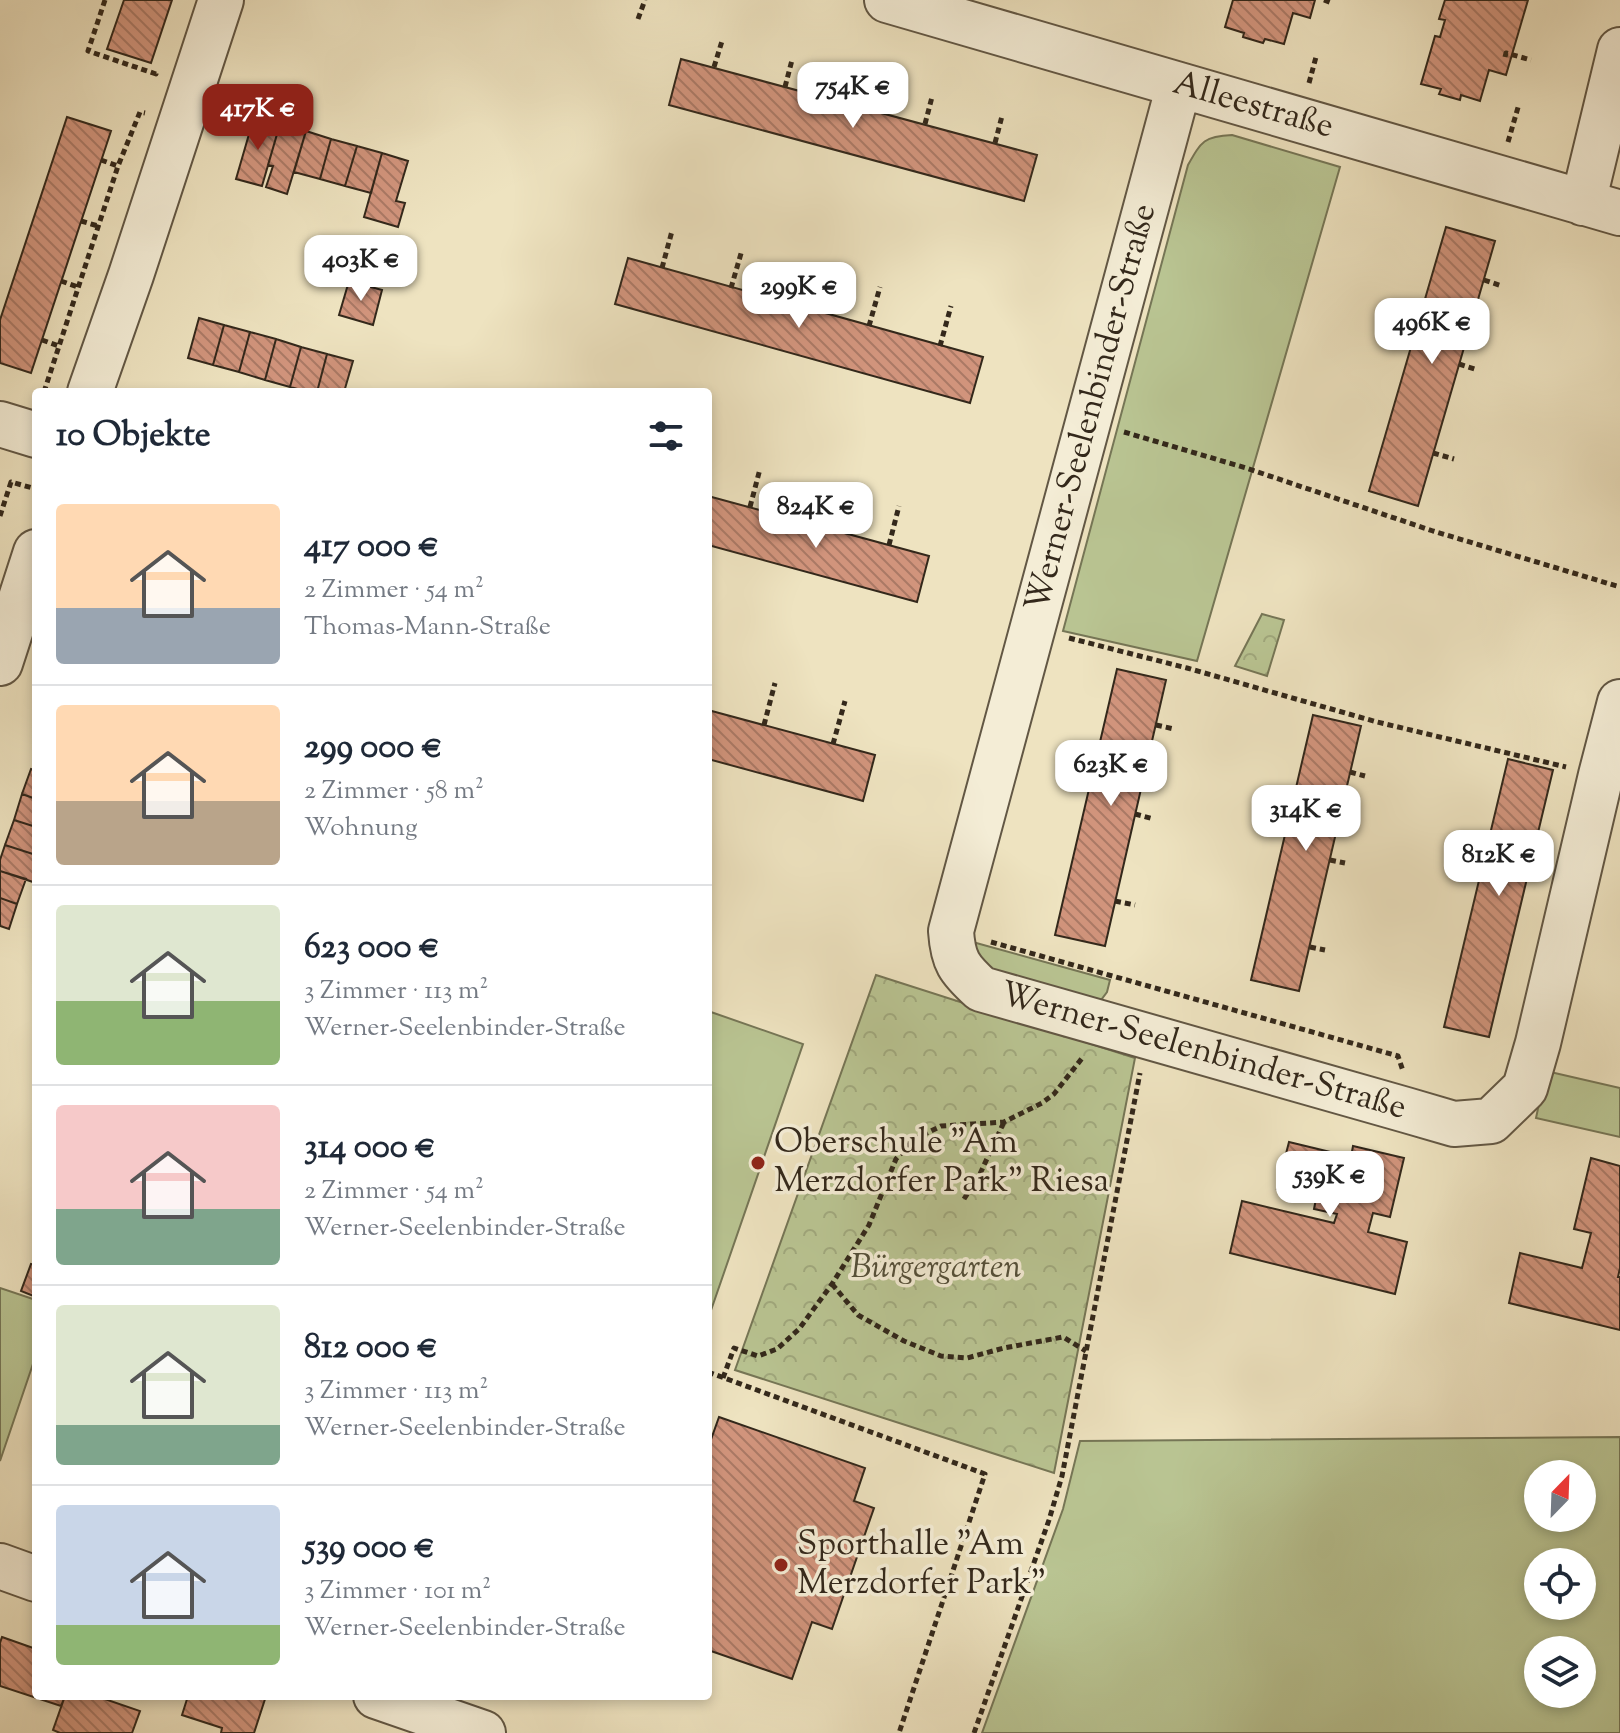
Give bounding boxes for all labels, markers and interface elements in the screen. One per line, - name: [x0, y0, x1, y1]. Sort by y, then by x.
- street label: Alleestraße: [1167, 60, 1339, 152]
- pin: 754K €: [788, 62, 918, 130]
- text: 754K €: [815, 69, 891, 106]
- pin: 417K €: [193, 84, 323, 152]
- text: 417K €: [220, 91, 296, 128]
- street label: Werner-Seelenbinder-Straße: [1014, 199, 1170, 617]
- pin: 403K €: [296, 235, 426, 303]
- text: 403K €: [322, 242, 400, 279]
- pin: 299K €: [734, 262, 864, 330]
- text: 299K €: [760, 269, 838, 306]
- pin: 496K €: [1367, 298, 1497, 366]
- text: 496K €: [1393, 305, 1471, 342]
- text: 10 Objekte: [56, 412, 211, 461]
- icon: filters: [644, 414, 688, 458]
- pin: 824K €: [751, 482, 881, 550]
- text: 824K €: [777, 489, 855, 526]
- text: 417 000 €: [304, 523, 439, 572]
- icon: home: [120, 536, 216, 632]
- text: 2 Zimmer · 54 m²: [304, 572, 484, 609]
- text: Thomas-Mann-Straße: [304, 609, 551, 646]
- text: 299 000 €: [304, 724, 442, 773]
- icon: home: [120, 737, 216, 833]
- pin: 623K €: [1046, 740, 1176, 808]
- text: 623K €: [1073, 747, 1149, 784]
- text: 2 Zimmer · 58 m²: [304, 773, 484, 810]
- pin: 314K €: [1241, 785, 1371, 853]
- text: 314K €: [1270, 792, 1342, 829]
- text: Wohnung: [304, 810, 418, 847]
- pin: 812K €: [1434, 830, 1564, 898]
- text: 812K €: [1462, 837, 1536, 874]
- text: 623 000 €: [304, 924, 440, 973]
- icon: home: [120, 937, 216, 1033]
- street label: Werner-Seelenbinder-Straße: [994, 970, 1412, 1134]
- text: 3 Zimmer · 113 m²: [304, 973, 488, 1010]
- text: Werner-Seelenbinder-Straße: [304, 1010, 626, 1047]
- place label: Oberschule "Am Merzdorfer Park" Riesa: [774, 1119, 1109, 1207]
- text: 314 000 €: [304, 1124, 436, 1173]
- icon: home: [120, 1137, 216, 1233]
- pin: 539K €: [1265, 1151, 1395, 1219]
- marker: Oberschule "Am Merzdorfer Park" Riesa: [749, 1154, 767, 1172]
- text: 539K €: [1294, 1158, 1366, 1195]
- text: 2 Zimmer · 54 m²: [304, 1173, 484, 1210]
- text: Werner-Seelenbinder-Straße: [304, 1210, 626, 1247]
- park label: Bürgergarten: [851, 1244, 1021, 1293]
- text: 812 000 €: [304, 1324, 438, 1373]
- icon: home: [120, 1337, 216, 1433]
- text: 3 Zimmer · 113 m²: [304, 1373, 488, 1410]
- text: Werner-Seelenbinder-Straße: [304, 1410, 626, 1447]
- north arrow: [1524, 1460, 1596, 1532]
- map controls: [1524, 1460, 1596, 1708]
- place label: Sporthalle "Am Merzdorfer Park": [797, 1521, 1046, 1609]
- text: 539 000 €: [304, 1524, 435, 1573]
- icon: home: [120, 1537, 216, 1633]
- button: locate: [1524, 1548, 1596, 1620]
- marker: Sporthalle "Am Merzdorfer Park": [772, 1556, 790, 1574]
- text: 3 Zimmer · 101 m²: [304, 1573, 491, 1610]
- text: Werner-Seelenbinder-Straße: [304, 1610, 626, 1647]
- button: layers: [1524, 1636, 1596, 1708]

